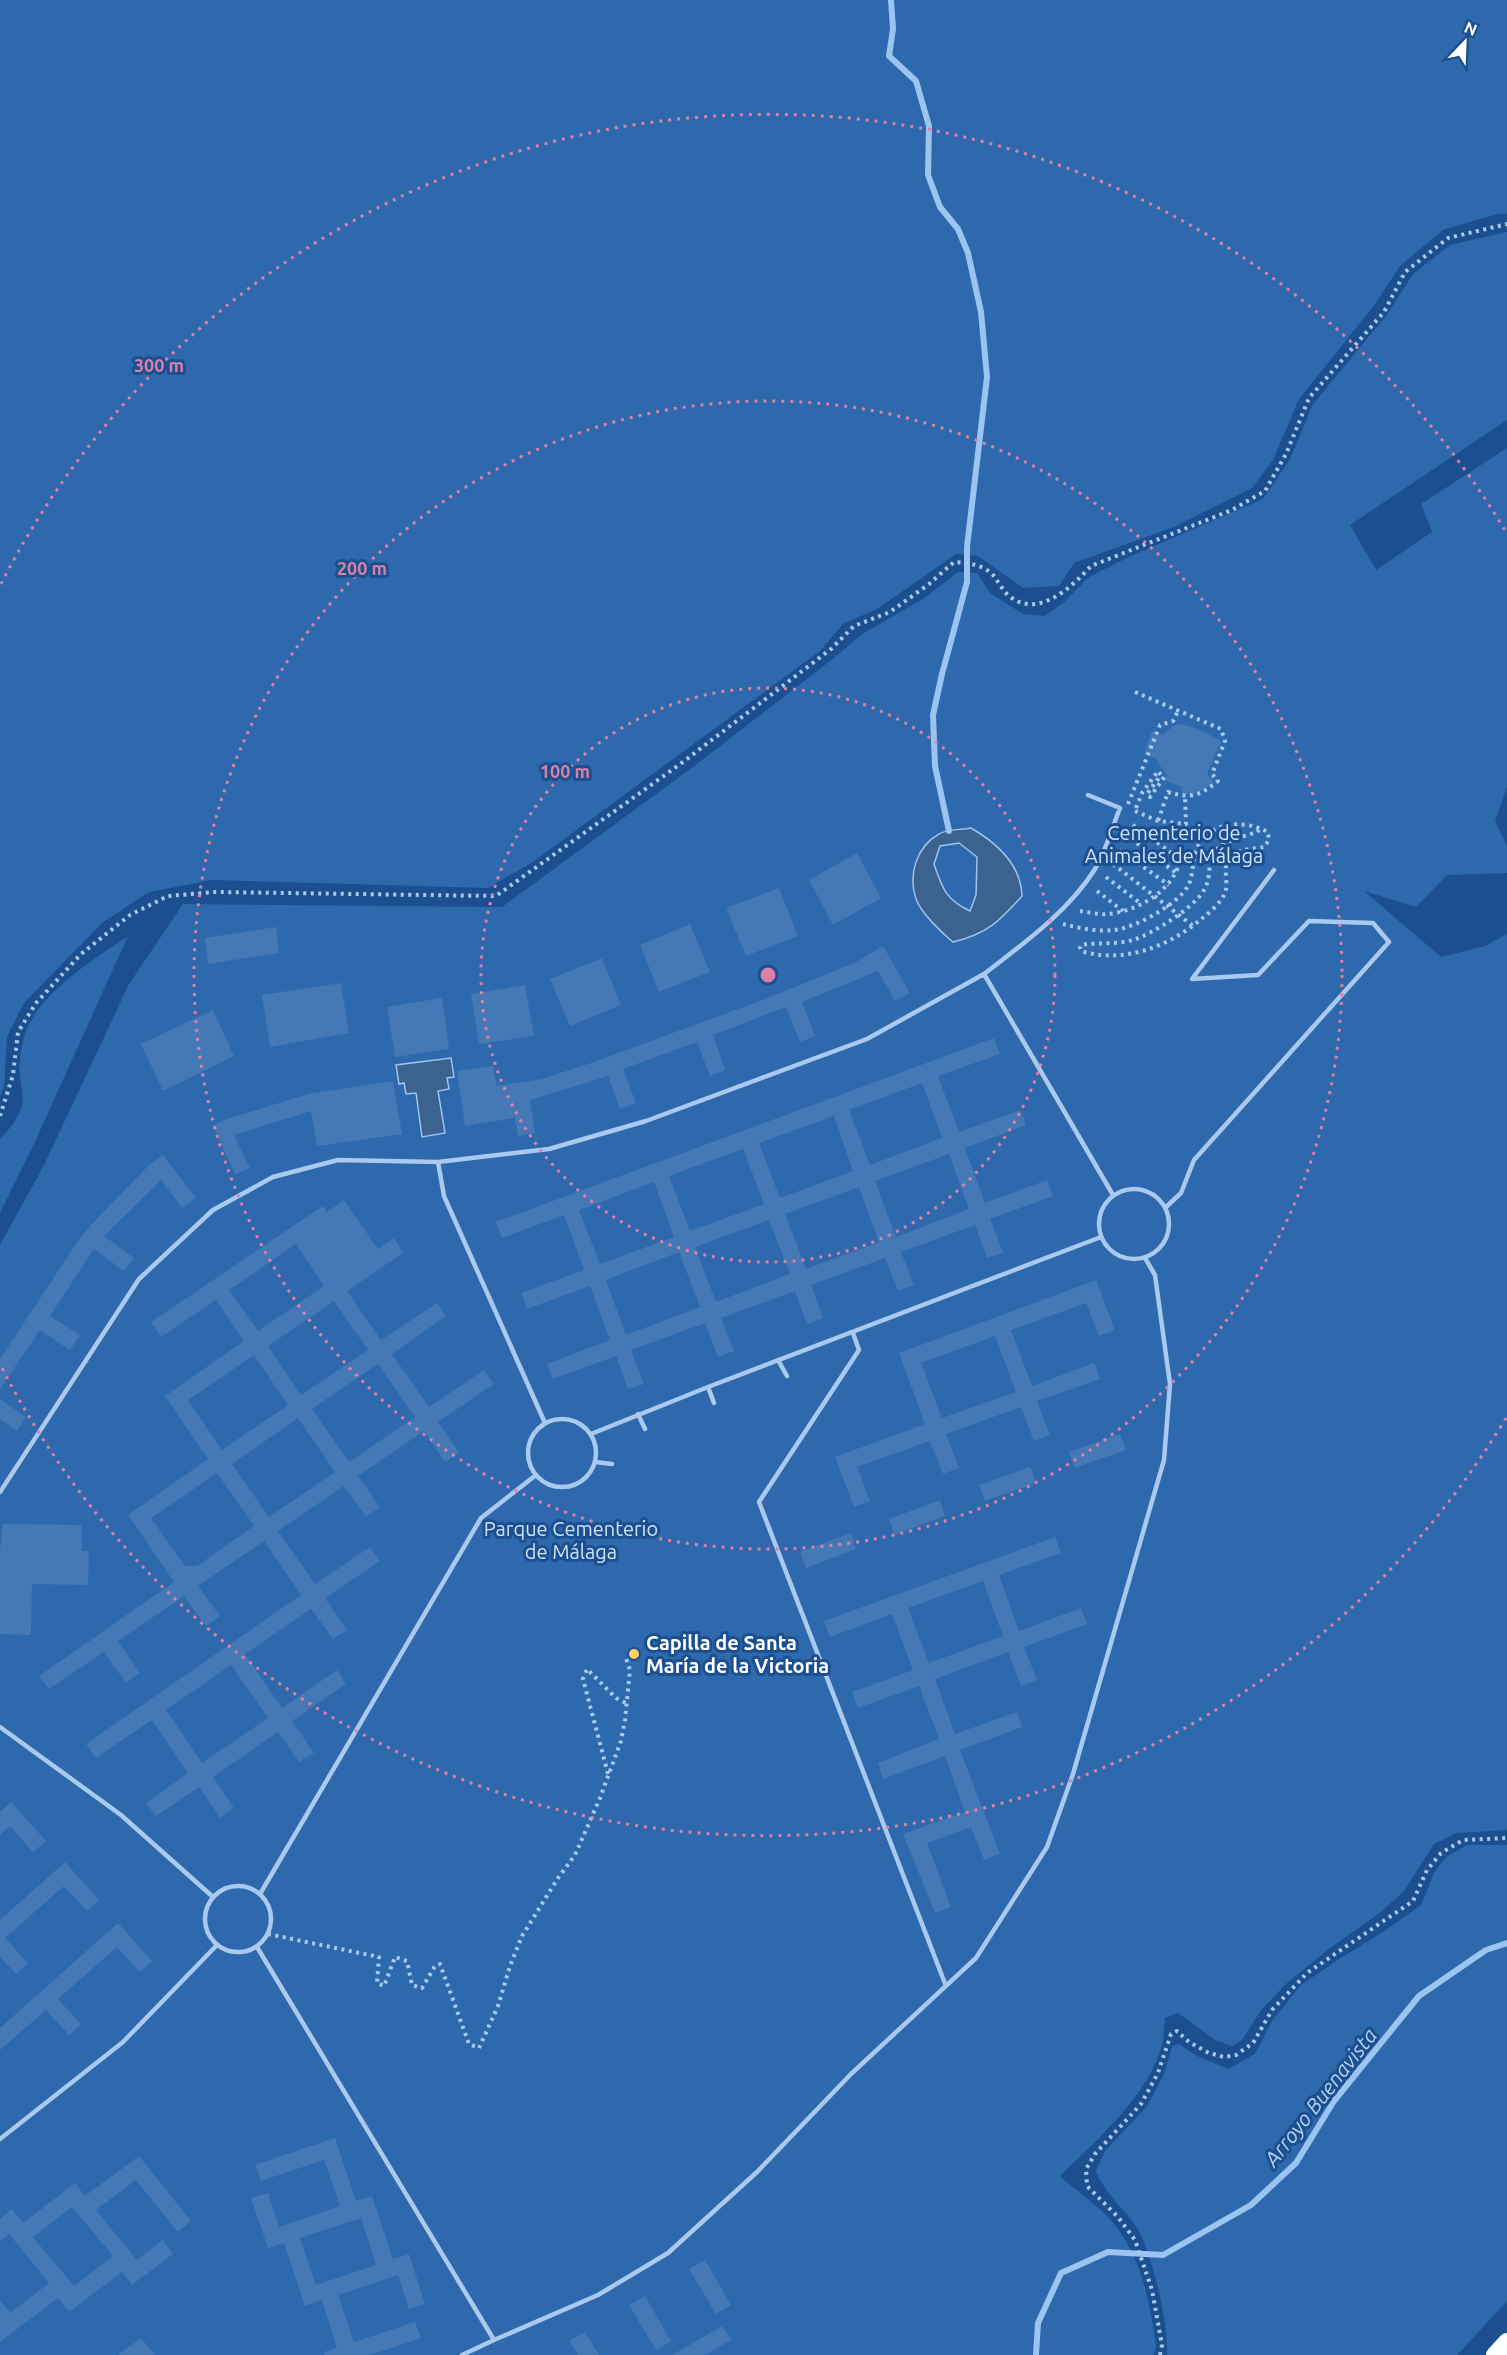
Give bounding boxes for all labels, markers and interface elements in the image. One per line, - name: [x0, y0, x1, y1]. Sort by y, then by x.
- north arrow: [1435, 12, 1495, 72]
- text: N: [1462, 18, 1480, 39]
- text: 300 m: [134, 355, 184, 375]
- text: 200 m: [337, 558, 387, 578]
- text: 100 m: [540, 761, 590, 781]
- park label: Cementerio de Animales de Málaga: [1085, 821, 1263, 867]
- centre of rings: [758, 965, 778, 985]
- park label: Parque Cementerio de Málaga: [484, 1517, 658, 1563]
- place label: Capilla de Santa María de la Victoria: [646, 1631, 829, 1677]
- marker: Capilla de Santa María de la Victoria: [627, 1647, 641, 1661]
- water label: Arroyo Buenavista: [1258, 2023, 1381, 2171]

